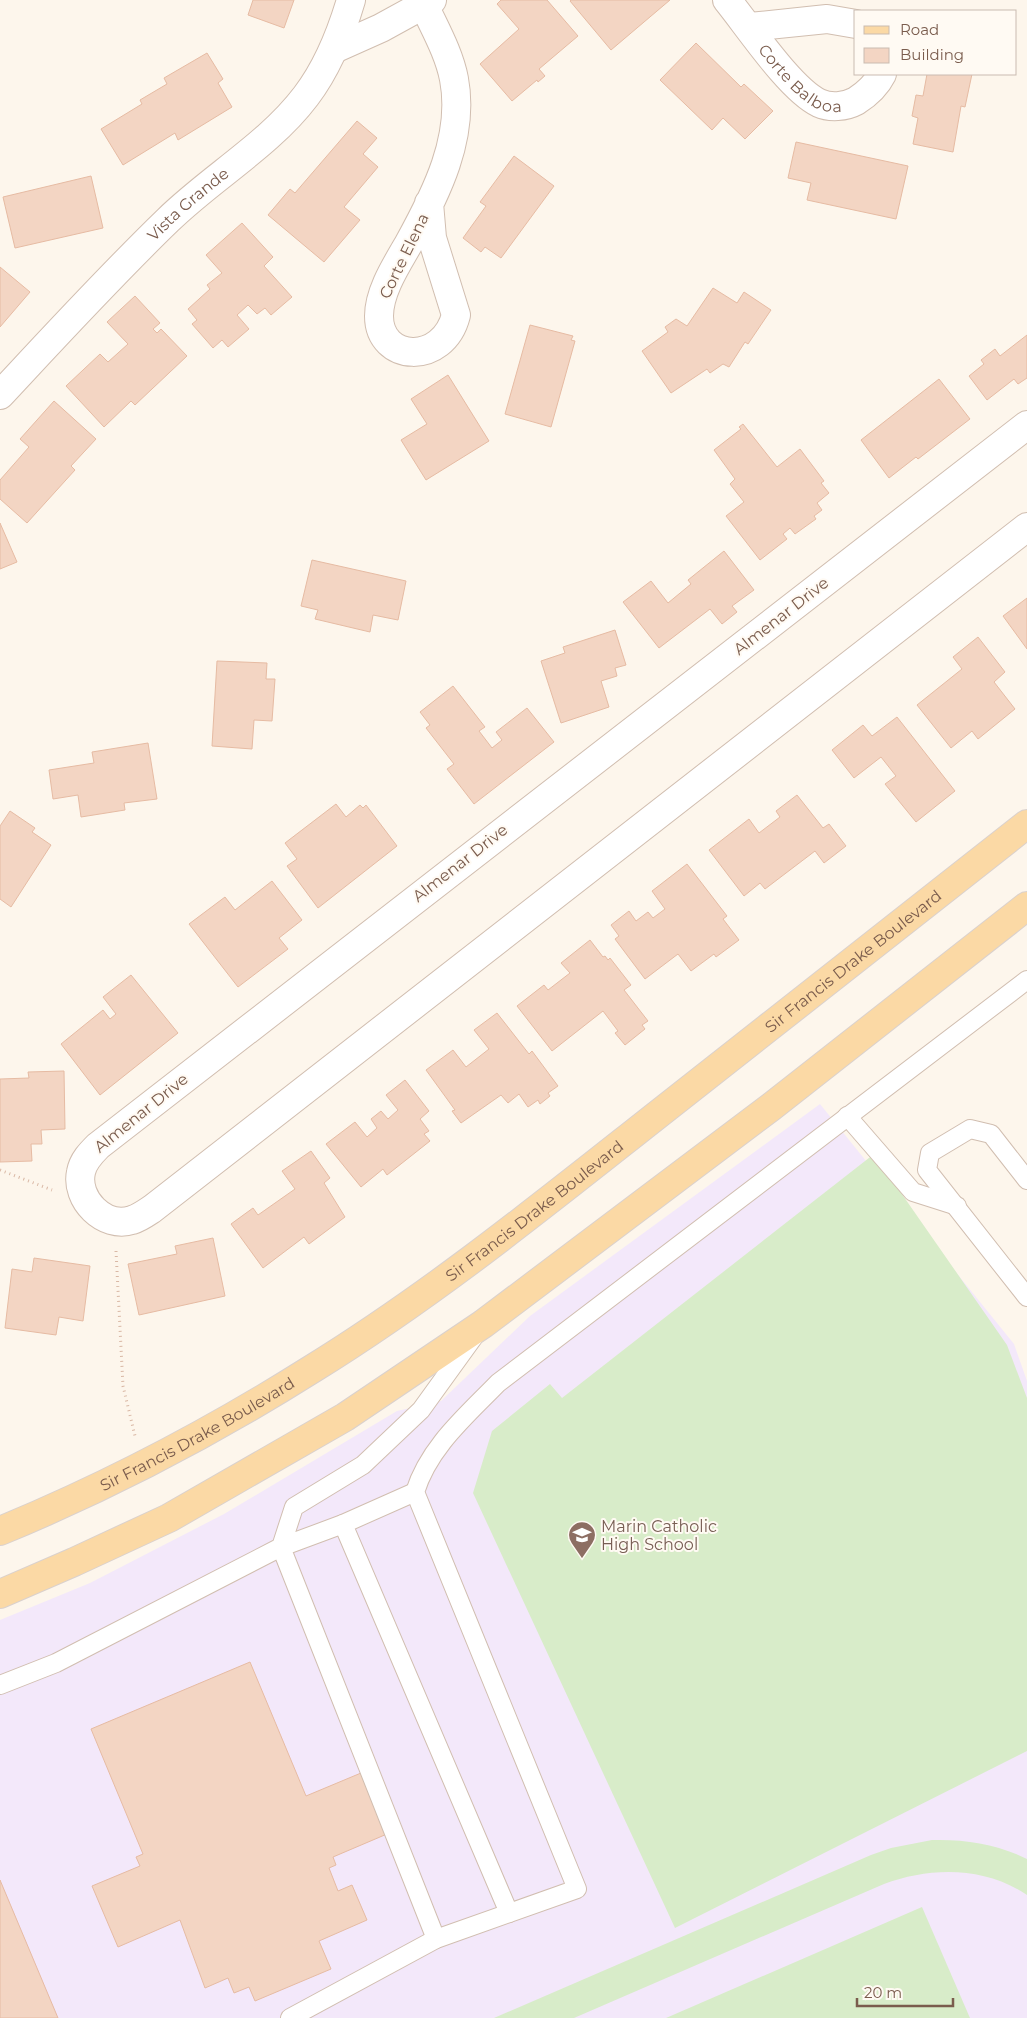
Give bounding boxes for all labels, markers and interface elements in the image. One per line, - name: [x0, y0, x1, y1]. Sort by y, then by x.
- legend: [854, 10, 1017, 75]
- text: Road: [900, 20, 939, 39]
- street label: Corte Balboa: [755, 40, 842, 116]
- text: Building: [900, 45, 964, 64]
- street label: Vista Grande: [143, 163, 232, 245]
- street label: Corte Elena: [375, 210, 433, 302]
- street label: Almenar Drive: [730, 573, 832, 659]
- street label: Almenar Drive: [409, 820, 511, 906]
- street label: Sir Francis Drake Boulevard: [761, 886, 945, 1036]
- street label: Almenar Drive: [90, 1069, 192, 1157]
- street label: Sir Francis Drake Boulevard: [442, 1136, 627, 1285]
- street label: Sir Francis Drake Boulevard: [97, 1373, 298, 1495]
- place label: Marin Catholic High School: [601, 1517, 717, 1554]
- school or university icon: Marin Catholic High School: [567, 1520, 597, 1559]
- scale bar: [857, 1976, 953, 2008]
- text: 20 m: [864, 1983, 902, 2002]

